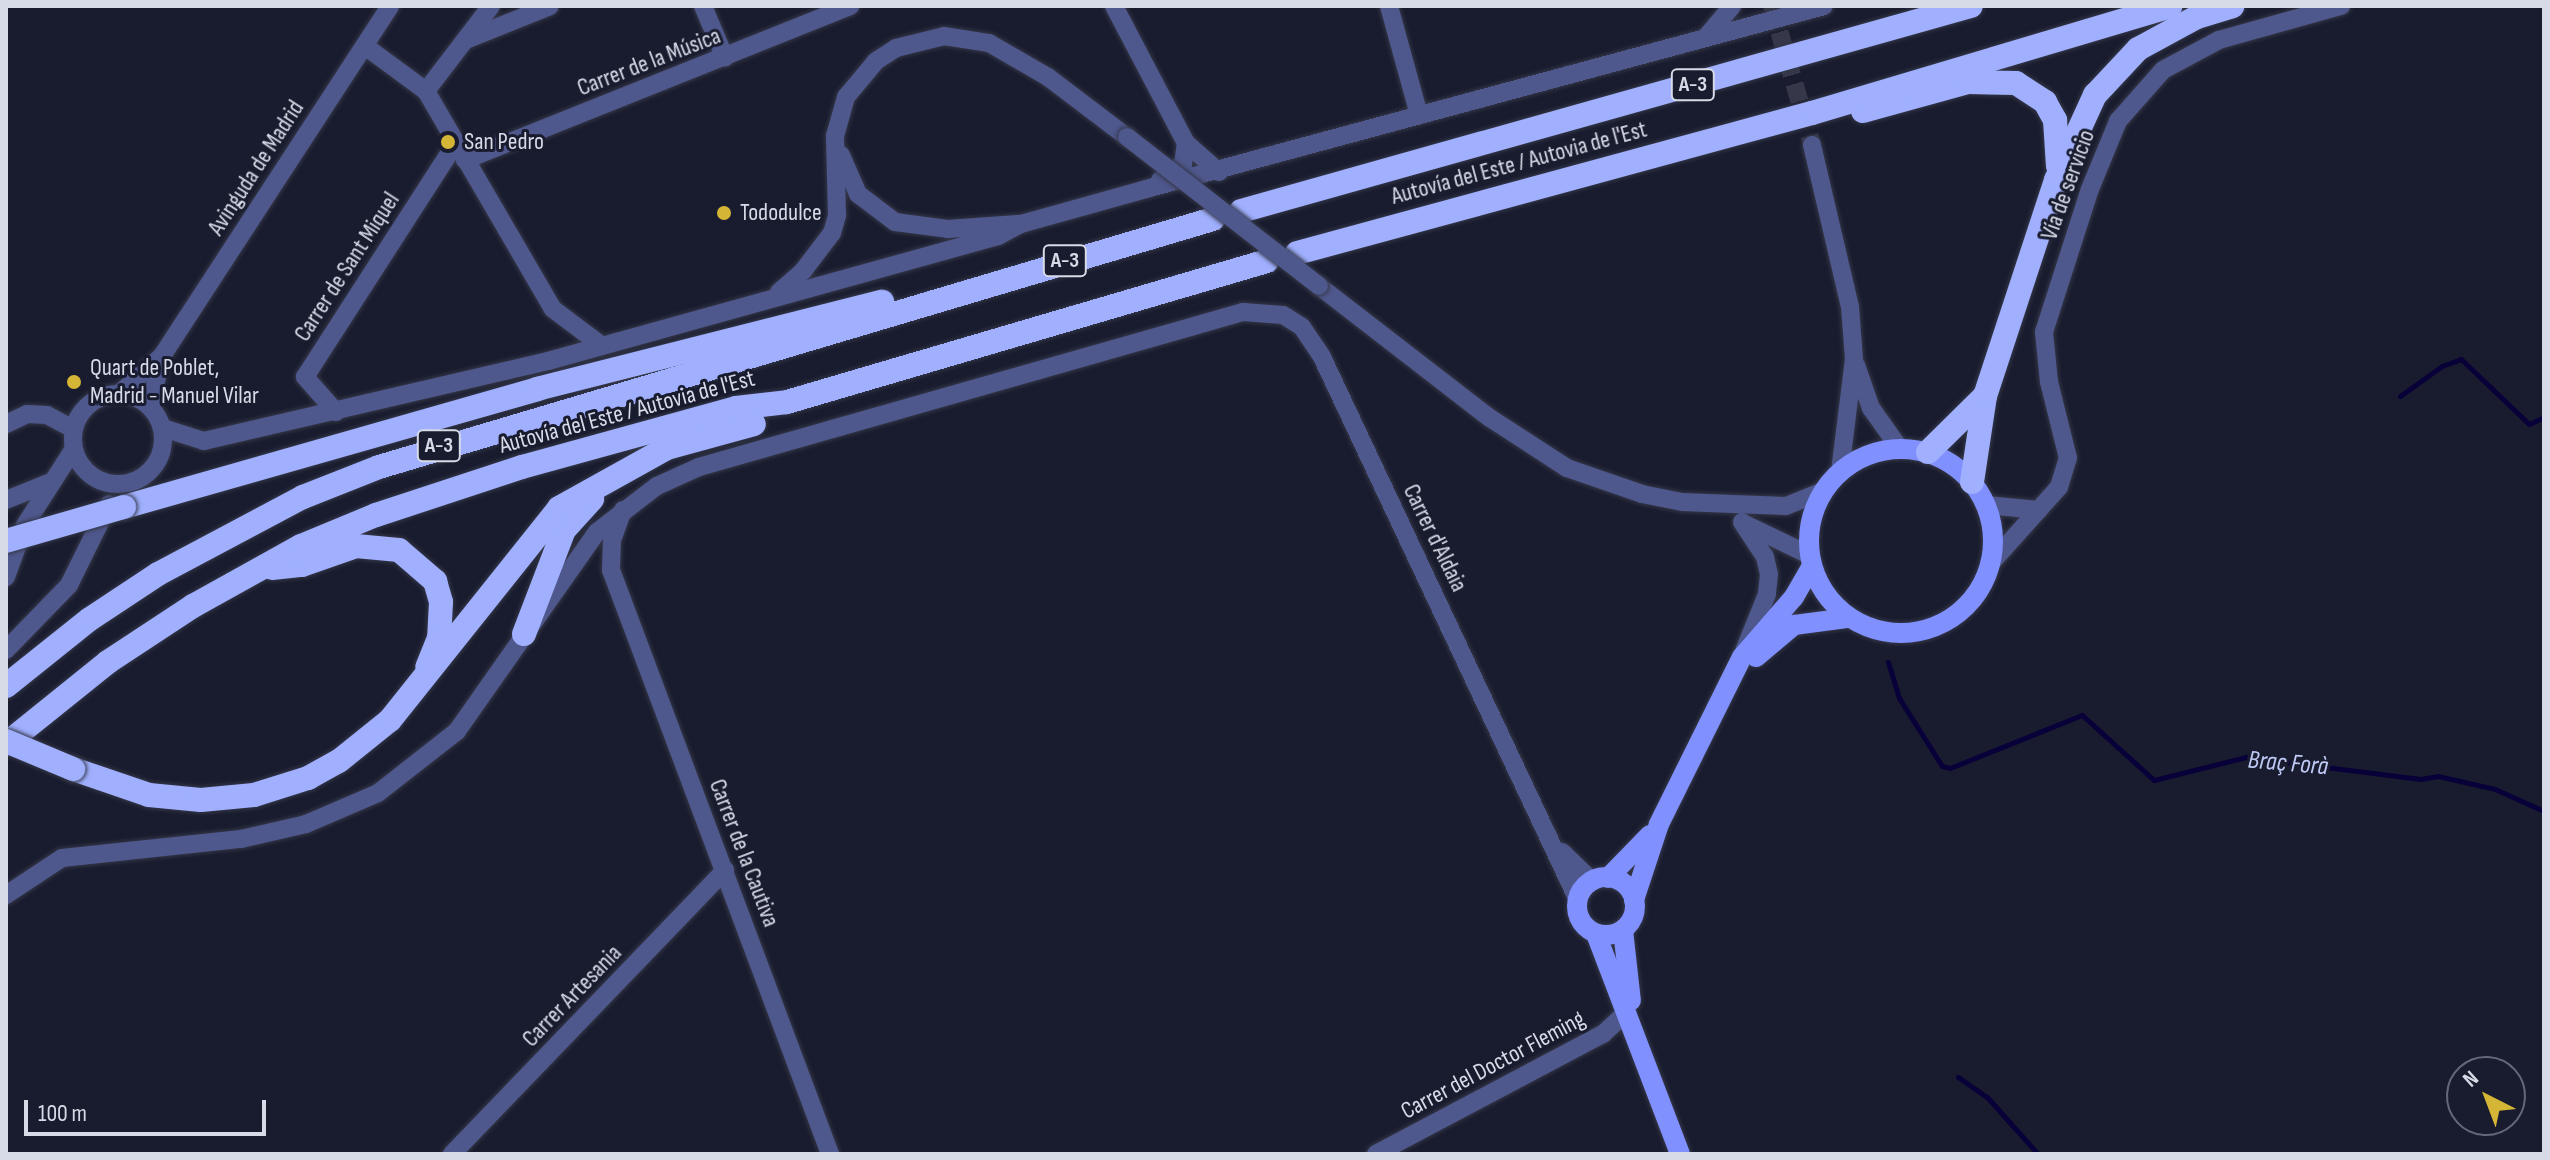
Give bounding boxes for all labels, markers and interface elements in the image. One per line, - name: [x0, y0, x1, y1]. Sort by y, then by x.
- street label: Carrer de la Música: [573, 21, 725, 103]
- road number: A-3: [1669, 67, 1717, 103]
- street label: Avinguda de Madrid: [202, 95, 310, 241]
- street label: Autovía del Este / Autovia de l'Est: [1388, 115, 1650, 211]
- street label: Vía de servicio: [2035, 126, 2101, 244]
- place label: San Pedro: [464, 128, 544, 156]
- marker: San Pedro: [439, 133, 457, 151]
- street label: Carrer de Sant Miquel: [288, 187, 406, 347]
- place label: Tododulce: [740, 199, 822, 227]
- marker: Tododulce: [715, 204, 733, 222]
- road number: A-3: [1041, 243, 1089, 279]
- place label: Quart de Poblet, Madrid - Manuel Vilar: [90, 354, 259, 410]
- street label: Autovía del Este / Autovia de l'Est: [496, 364, 758, 460]
- marker: Quart de Poblet, Madrid - Manuel Vilar: [65, 373, 83, 391]
- road number: A-3: [415, 428, 463, 464]
- street label: Carrer d'Aldaia: [1397, 480, 1473, 596]
- water label: Braç Forà: [2247, 745, 2329, 783]
- street label: Carrer de la Cautiva: [703, 775, 785, 931]
- street label: Carrer Artesania: [516, 939, 628, 1053]
- street label: Carrer del Doctor Fleming: [1396, 1004, 1590, 1126]
- north arrow: [2446, 1056, 2526, 1136]
- text: N: [2458, 1065, 2484, 1093]
- scale bar: [28, 1084, 270, 1134]
- text: 100 m: [38, 1099, 87, 1128]

